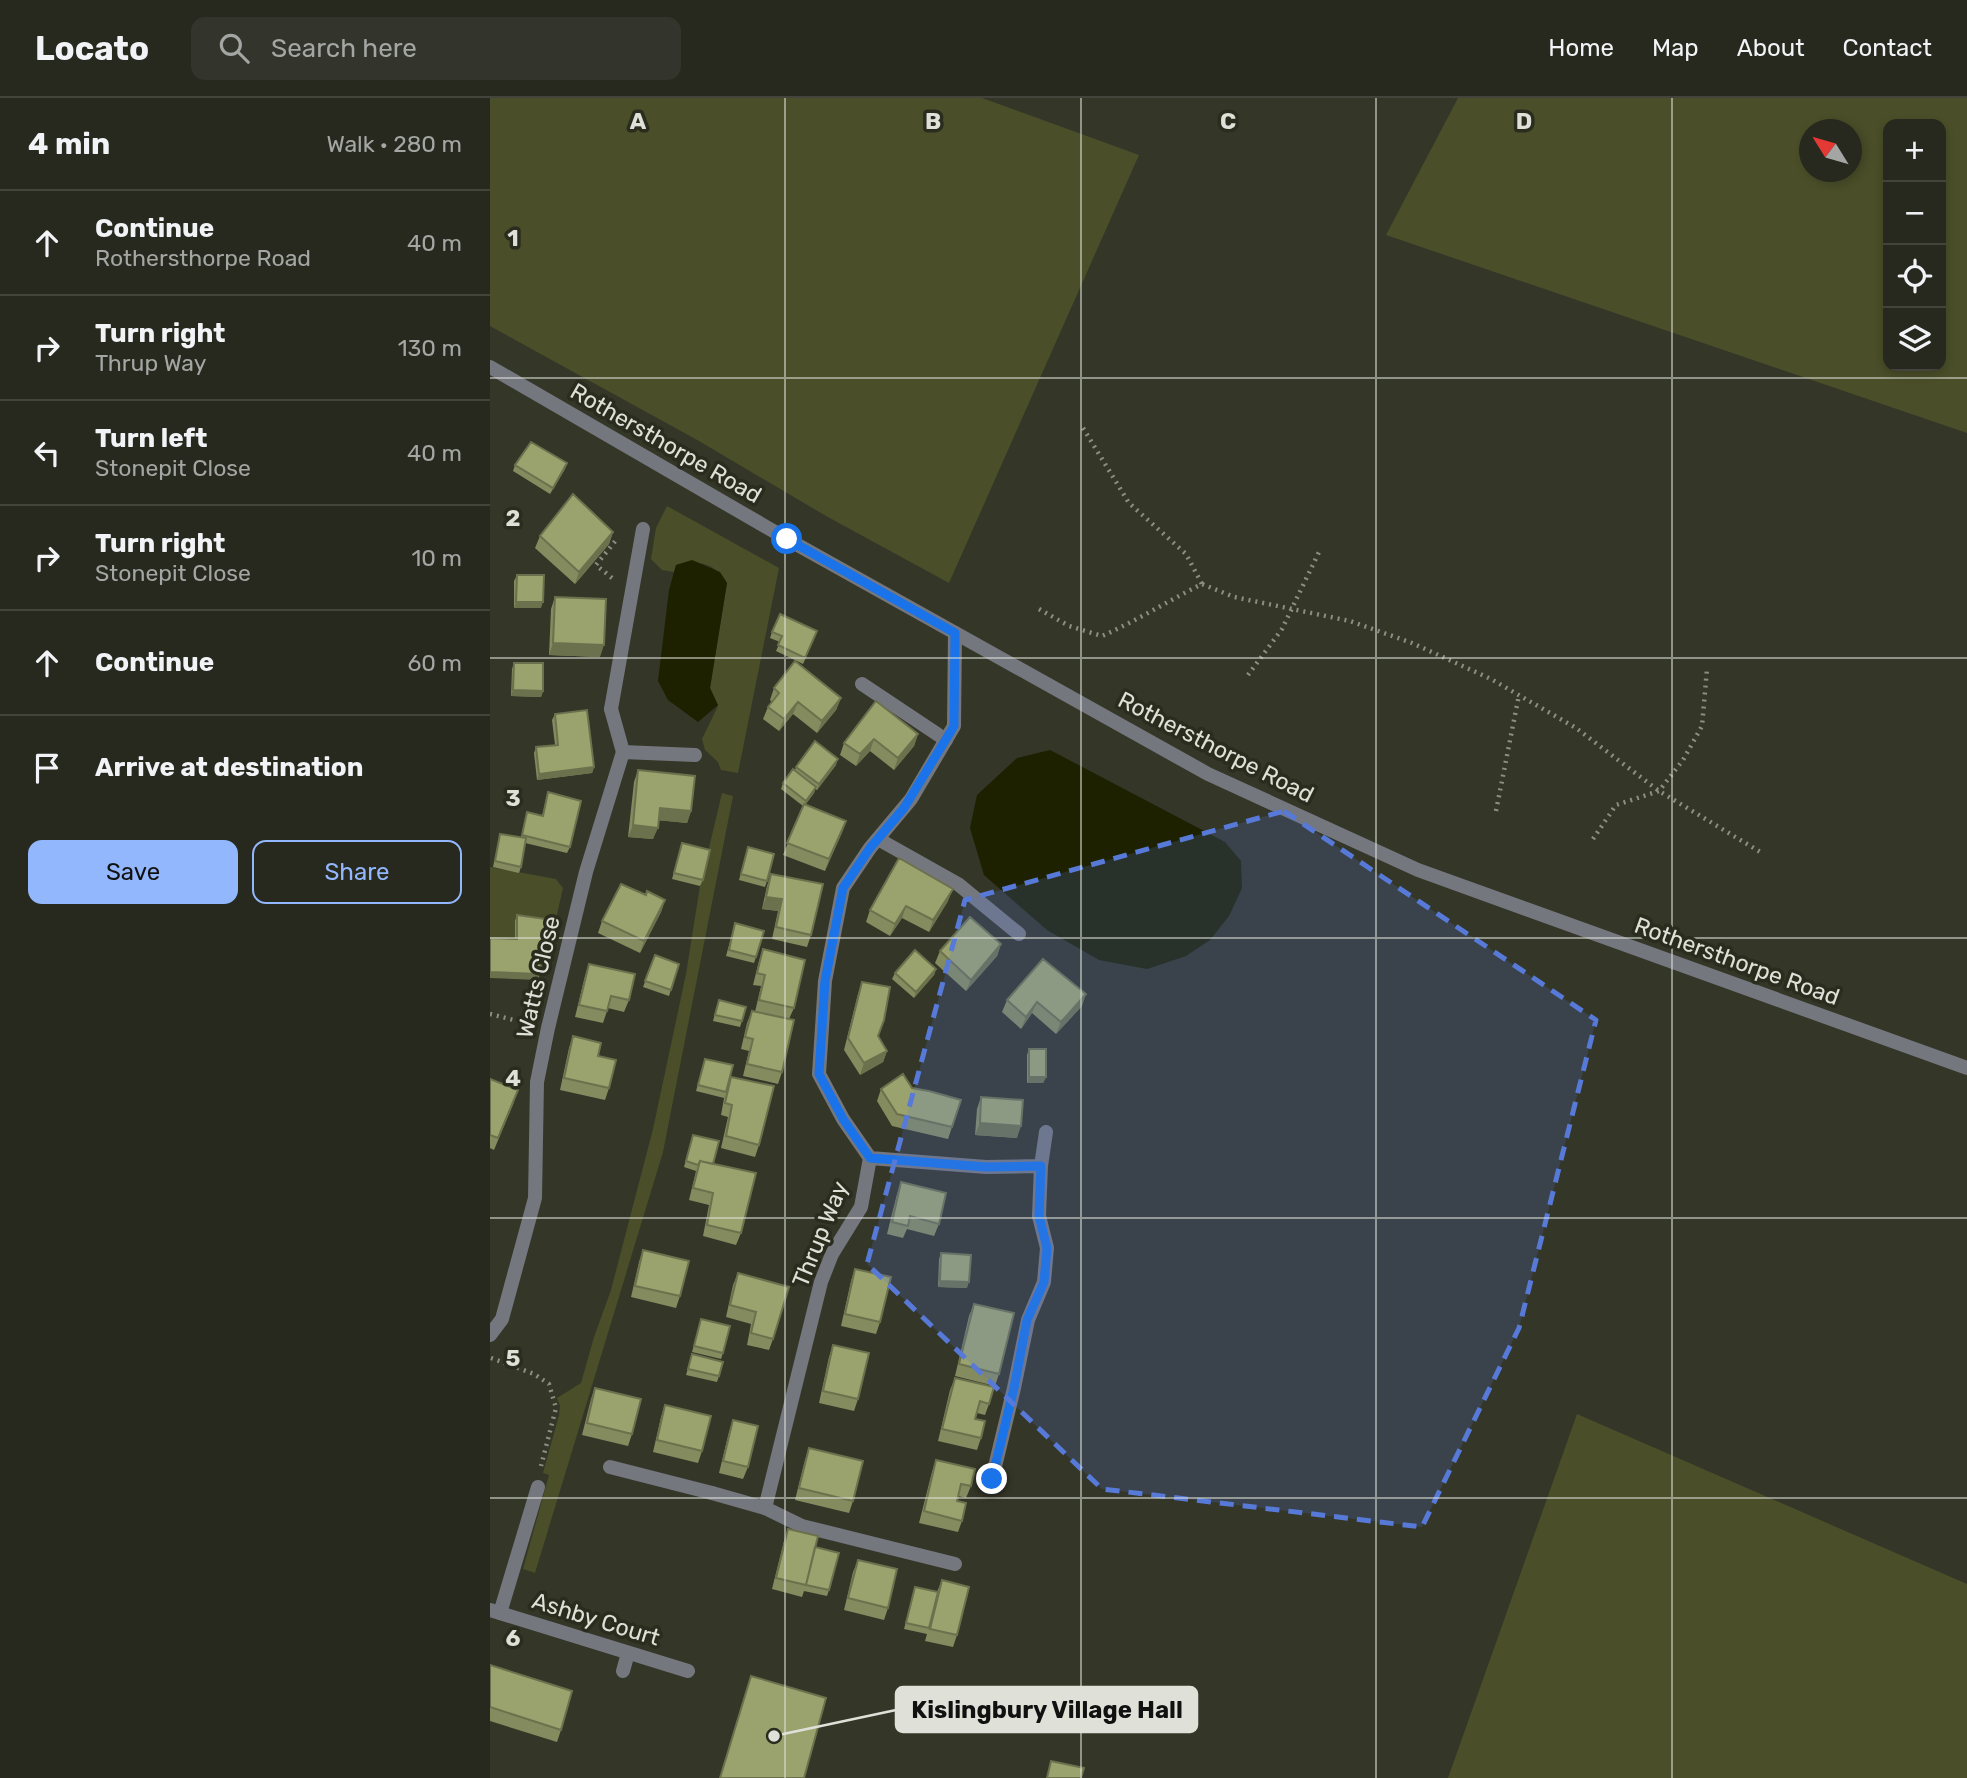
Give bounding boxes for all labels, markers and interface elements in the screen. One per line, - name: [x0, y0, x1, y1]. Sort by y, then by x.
- search box: [191, 17, 681, 80]
- text: Locato: [35, 29, 149, 68]
- icon: search: [215, 29, 253, 67]
- text: Search here: [271, 33, 417, 64]
- text: Home: [1548, 34, 1614, 62]
- text: Map: [1652, 34, 1699, 62]
- text: About: [1737, 34, 1805, 62]
- text: Contact: [1843, 34, 1932, 62]
- text: A: [630, 107, 647, 135]
- text: B: [925, 107, 941, 135]
- text: C: [1220, 107, 1236, 135]
- text: D: [1516, 107, 1532, 135]
- north arrow: [1799, 119, 1862, 182]
- map controls: [1883, 119, 1946, 371]
- button: +: [1883, 119, 1946, 182]
- text: 4 min: [28, 126, 110, 162]
- text: Walk · 280 m: [326, 130, 462, 158]
- button: −: [1883, 182, 1946, 245]
- text: Continue: [95, 213, 214, 244]
- icon: ahead: [28, 224, 66, 262]
- text: 1: [507, 224, 519, 252]
- text: 40 m: [407, 229, 462, 257]
- text: Rothersthorpe Road: [95, 244, 311, 272]
- button: locate: [1883, 245, 1946, 308]
- button: layers: [1883, 308, 1946, 371]
- text: Turn right: [95, 318, 225, 349]
- icon: right: [28, 329, 66, 367]
- text: 130 m: [398, 334, 462, 362]
- text: Thrup Way: [95, 349, 206, 377]
- street label: Rothersthorpe Road: [565, 377, 767, 509]
- text: Turn left: [95, 423, 207, 454]
- icon: left: [28, 434, 66, 472]
- text: 40 m: [407, 439, 462, 467]
- text: Stonepit Close: [95, 454, 251, 482]
- text: 2: [506, 504, 520, 532]
- route start: [771, 523, 802, 554]
- text: Turn right: [95, 528, 225, 559]
- icon: right: [28, 539, 66, 577]
- text: 10 m: [411, 544, 462, 572]
- text: Stonepit Close: [95, 559, 251, 587]
- icon: ahead: [28, 644, 66, 682]
- text: Continue: [95, 647, 214, 678]
- text: 60 m: [407, 649, 462, 677]
- street label: Rothersthorpe Road: [1113, 685, 1319, 809]
- icon: arrive: [28, 749, 66, 787]
- text: Arrive at destination: [95, 752, 363, 783]
- text: 3: [505, 784, 521, 812]
- button: Save: [28, 840, 238, 904]
- button: Share: [252, 840, 462, 904]
- street label: Rothersthorpe Road: [1631, 911, 1843, 1011]
- street label: Watts Close: [510, 913, 566, 1041]
- text: 4: [505, 1064, 521, 1092]
- street label: Thrup Way: [786, 1177, 854, 1291]
- text: 5: [506, 1344, 521, 1372]
- route end: [976, 1463, 1007, 1494]
- street label: Ashby Court: [529, 1586, 663, 1652]
- text: 6: [506, 1624, 521, 1652]
- callout: Kislingbury Village Hall: [896, 1687, 1197, 1732]
- text: Kislingbury Village Hall: [911, 1696, 1183, 1724]

